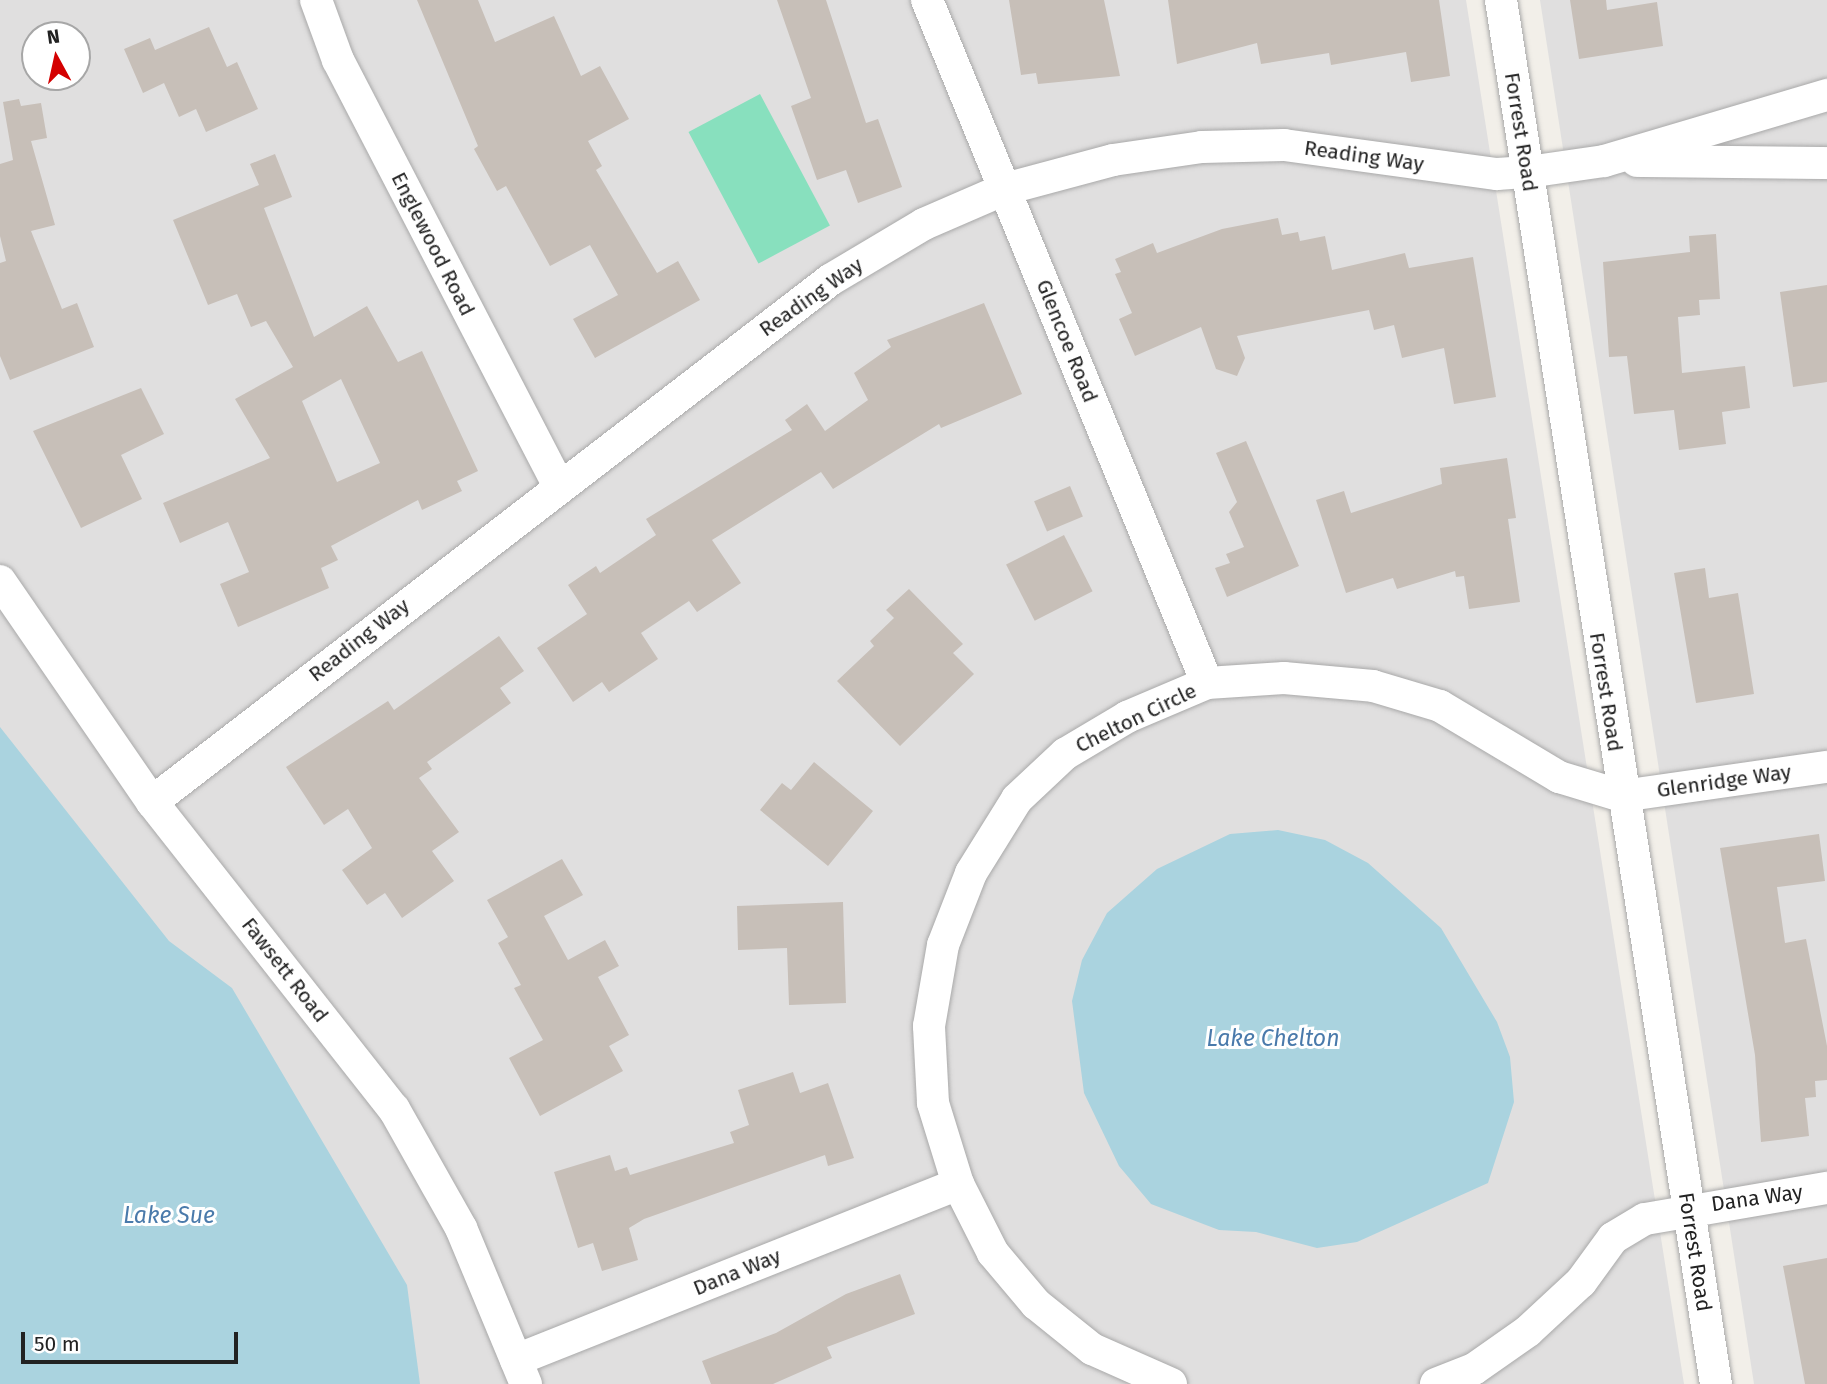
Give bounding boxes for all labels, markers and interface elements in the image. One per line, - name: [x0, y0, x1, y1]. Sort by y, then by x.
- north arrow: [21, 21, 91, 91]
- text: N: [45, 24, 61, 49]
- street label: Forrest Road: [1499, 71, 1543, 193]
- street label: Reading Way: [1303, 135, 1425, 177]
- street label: Englewood Road: [386, 168, 480, 320]
- street label: Reading Way: [754, 252, 868, 342]
- street label: Glencoe Road: [1031, 276, 1103, 406]
- street label: Reading Way: [304, 593, 414, 687]
- street label: Forrest Road: [1584, 631, 1628, 753]
- street label: Chelton Circle: [1071, 678, 1201, 758]
- street label: Glenridge Way: [1655, 759, 1793, 803]
- street label: Fawsett Road: [236, 913, 334, 1027]
- water label: Lake Chelton: [1207, 1024, 1339, 1052]
- street label: Dana Way: [1710, 1179, 1804, 1217]
- street label: Forrest Road: [1673, 1191, 1717, 1313]
- water label: Lake Sue: [123, 1201, 215, 1229]
- street label: Dana Way: [690, 1243, 784, 1301]
- scale bar: [24, 1318, 242, 1362]
- text: 50 m: [34, 1331, 80, 1357]

